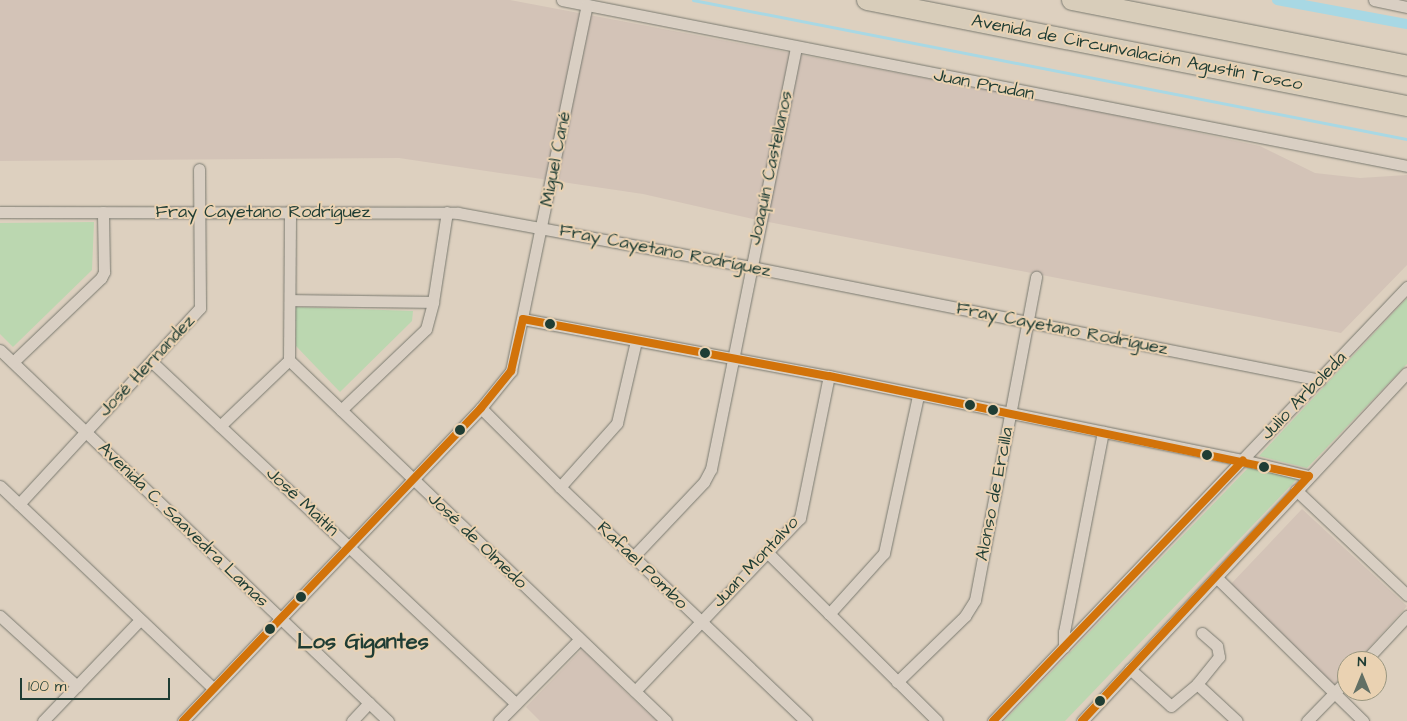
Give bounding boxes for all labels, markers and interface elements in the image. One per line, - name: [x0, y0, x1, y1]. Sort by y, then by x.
- street label: Avenida de Circunvalación Agustín Tosco: [970, 10, 1304, 96]
- street label: Juan Prudan: [932, 65, 1036, 105]
- street label: Joaquín Castellanos: [744, 89, 798, 247]
- street label: Miguel Cané: [536, 110, 576, 208]
- street label: Fray Cayetano Rodríguez: [156, 201, 370, 223]
- street label: Fray Cayetano Rodríguez: [557, 220, 773, 282]
- street label: Fray Cayetano Rodríguez: [954, 298, 1170, 360]
- street label: José Hernandez: [94, 311, 200, 421]
- unlabelled marker: [545, 319, 555, 329]
- street label: Julio Arboleda: [1257, 347, 1351, 445]
- unlabelled marker: [700, 348, 710, 358]
- unlabelled marker: [965, 400, 975, 410]
- unlabelled marker: [988, 405, 998, 415]
- unlabelled marker: [455, 425, 465, 435]
- street label: Alonso de Ercilla: [971, 425, 1019, 563]
- street label: Avenida C. Saavedra Lamas: [93, 438, 273, 612]
- unlabelled marker: [1202, 450, 1212, 460]
- unlabelled marker: [1259, 462, 1269, 472]
- street label: José Maitín: [261, 463, 343, 541]
- street label: José de Olmedo: [423, 488, 531, 594]
- street label: Juan Montalvo: [708, 512, 804, 612]
- street label: Rafael Pombo: [592, 517, 692, 615]
- unlabelled marker: [296, 592, 306, 602]
- unlabelled marker: [265, 624, 275, 634]
- district label: Los Gigantes: [297, 629, 429, 655]
- north arrow: [1337, 651, 1387, 701]
- text: N: [1358, 652, 1366, 672]
- scale bar: [22, 668, 172, 700]
- text: 100 m: [28, 676, 67, 697]
- unlabelled marker: [1095, 696, 1105, 706]

